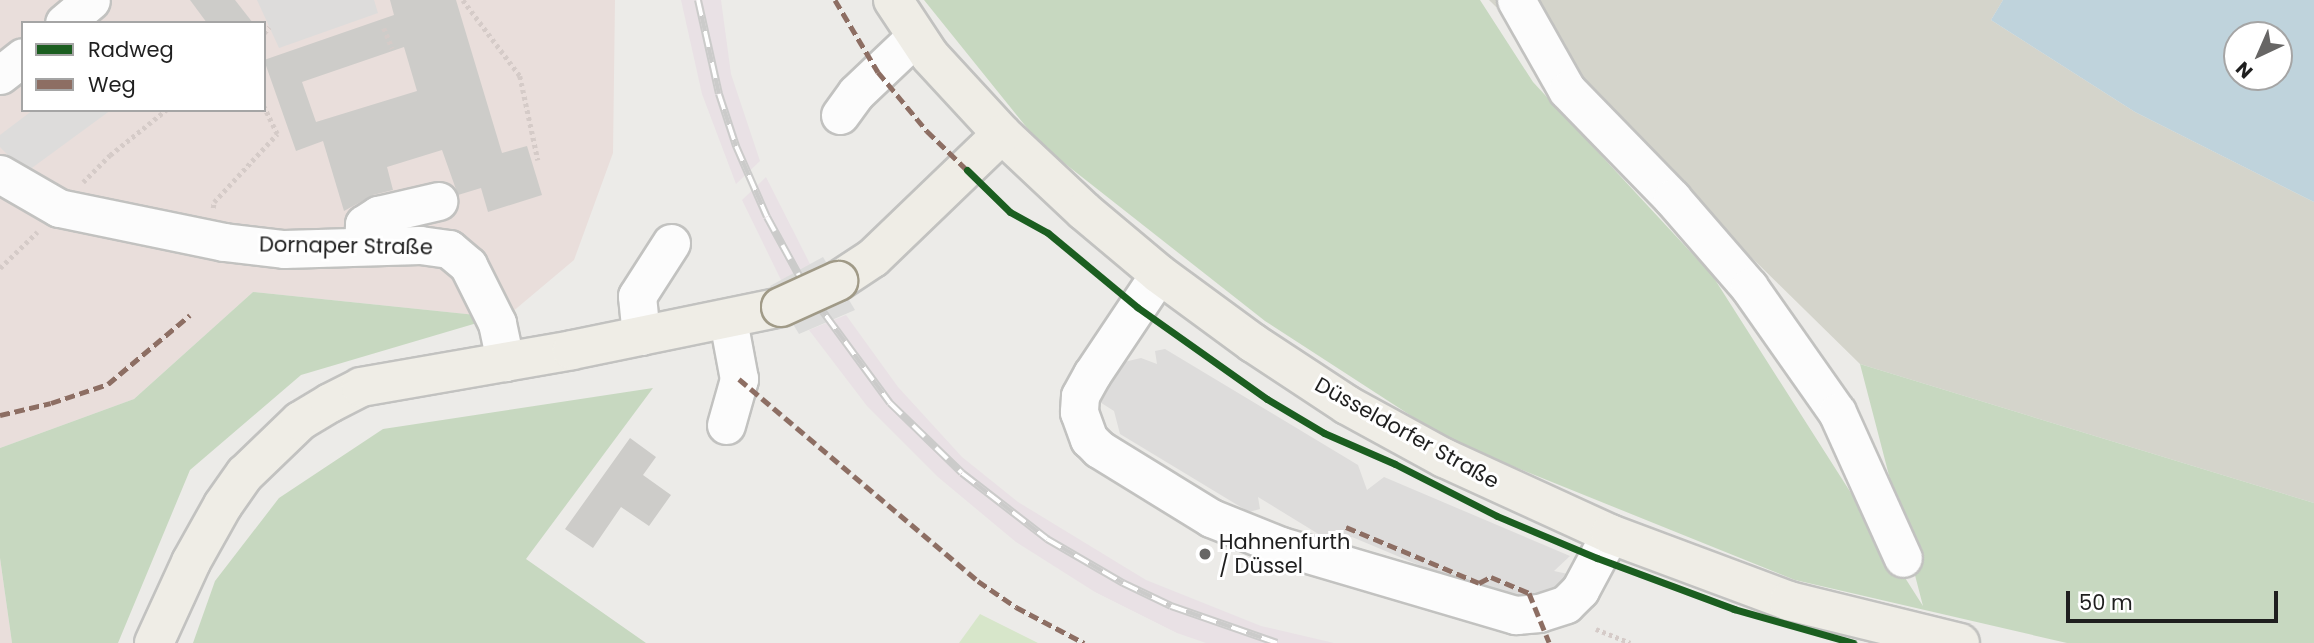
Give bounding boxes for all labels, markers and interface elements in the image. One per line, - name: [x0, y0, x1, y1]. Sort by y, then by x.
- legend: [21, 21, 266, 112]
- north arrow: [2223, 21, 2293, 91]
- text: Radweg: [88, 35, 174, 64]
- text: N: [2230, 55, 2259, 85]
- text: Weg: [88, 70, 136, 99]
- street label: Dornaper Straße: [259, 232, 433, 260]
- street label: Düsseldorfer Straße: [1311, 372, 1503, 494]
- place label: Hahnenfurth / Düssel: [1219, 529, 1350, 579]
- marker: Hahnenfurth / Düssel: [1197, 546, 1213, 562]
- scale bar: [2069, 576, 2281, 620]
- text: 50 m: [2079, 588, 2133, 617]

